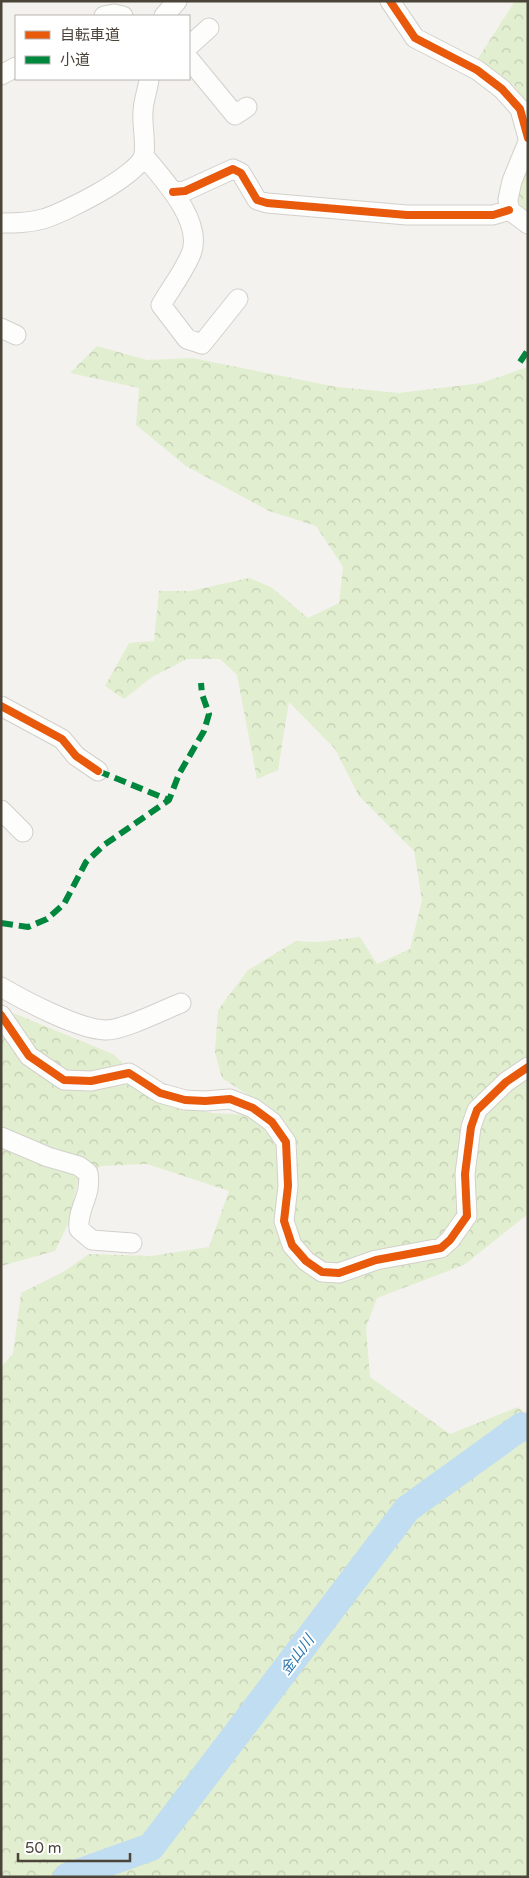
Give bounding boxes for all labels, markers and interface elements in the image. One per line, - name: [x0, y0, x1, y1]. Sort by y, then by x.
- legend: [15, 15, 190, 80]
- text: 自転車道: [60, 26, 120, 44]
- text: 小道: [60, 51, 90, 69]
- water label: 金山川: [276, 1630, 319, 1678]
- scale bar: [18, 1830, 130, 1862]
- text: 50 m: [25, 1839, 62, 1857]

